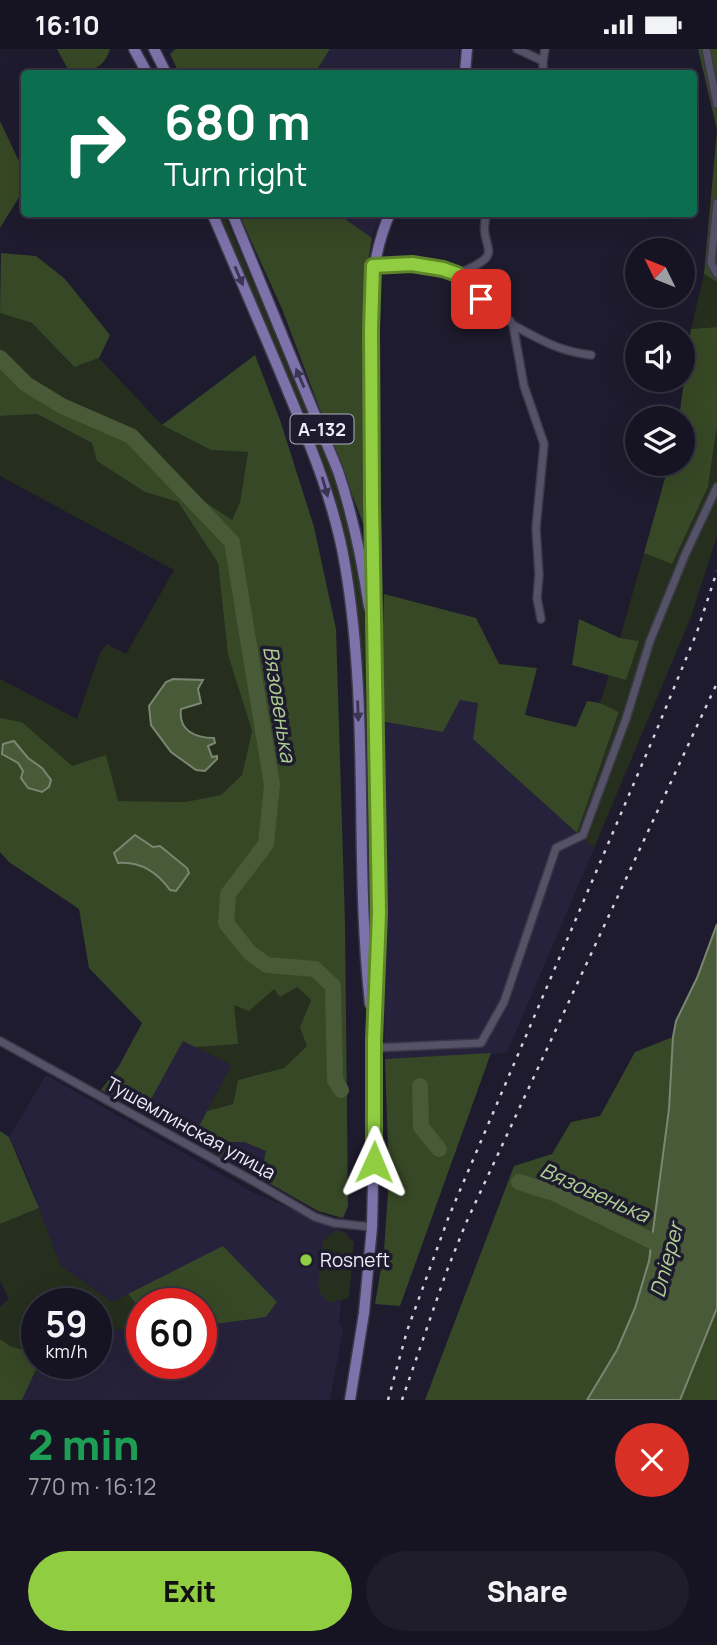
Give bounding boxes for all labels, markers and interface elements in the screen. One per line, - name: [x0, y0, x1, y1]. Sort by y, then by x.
- text: 16:10: [35, 7, 100, 43]
- text: 680 m: [164, 88, 311, 155]
- icon: right: [49, 98, 140, 189]
- text: Turn right: [164, 152, 307, 196]
- north arrow: [625, 238, 695, 308]
- map controls: [625, 238, 695, 476]
- one-way arrow: [233, 266, 245, 286]
- pin: [451, 269, 511, 329]
- icon: arrive: [462, 280, 500, 318]
- button: sound: [625, 322, 695, 392]
- one-way arrow: [294, 368, 306, 388]
- button: layers: [625, 406, 695, 476]
- road number: А-132: [290, 415, 354, 443]
- one-way arrow: [321, 476, 331, 497]
- water label: Вязовенька: [257, 644, 303, 765]
- one-way arrow: [353, 700, 364, 722]
- street label: Тушемлинская улица: [102, 1071, 280, 1185]
- position arrow: [337, 1125, 411, 1199]
- water label: Вязовенька: [536, 1155, 655, 1229]
- water label: Dnieper: [643, 1217, 690, 1300]
- place label: Rosneft: [320, 1247, 390, 1273]
- marker: Rosneft: [298, 1252, 314, 1268]
- speed limit sign: 60: [126, 1288, 217, 1379]
- text: 59: [45, 1300, 88, 1348]
- text: km/h: [46, 1339, 87, 1363]
- text: 2 min: [28, 1415, 139, 1473]
- button: close: [615, 1423, 689, 1497]
- text: 770 m · 16:12: [28, 1470, 156, 1502]
- button: Exit: [28, 1551, 352, 1631]
- button: Share: [366, 1551, 689, 1631]

